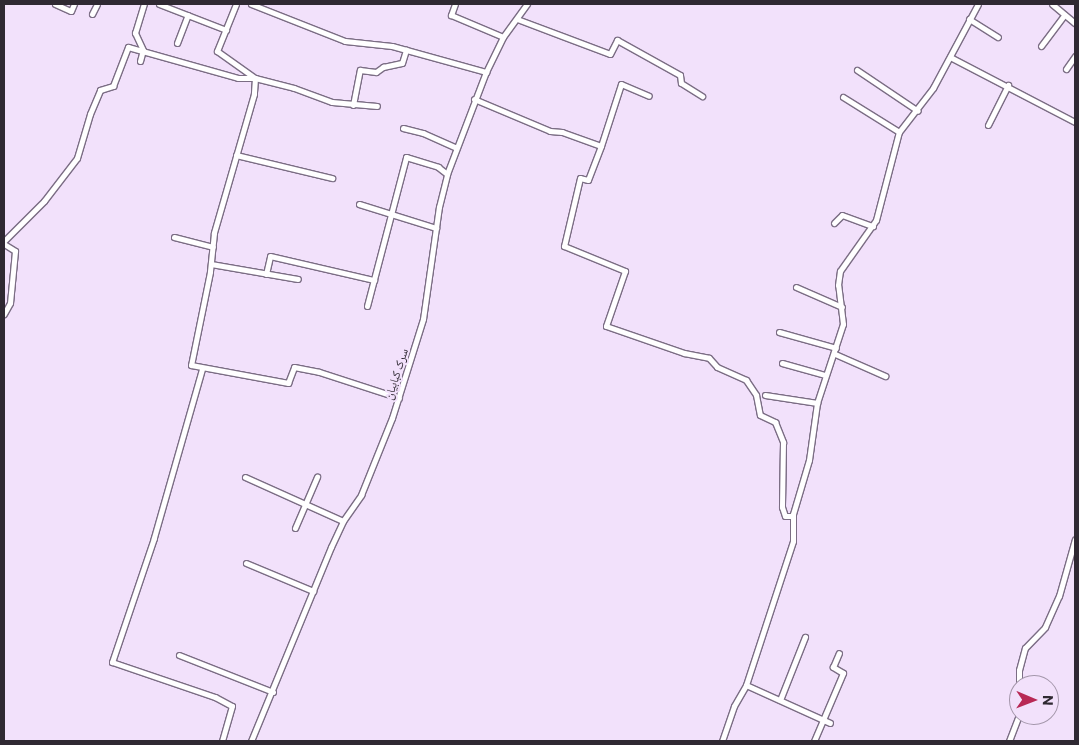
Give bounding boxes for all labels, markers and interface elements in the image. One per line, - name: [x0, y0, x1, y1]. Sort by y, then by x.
- street label: سرک کبابیان: [381, 347, 411, 401]
- north arrow: [1009, 675, 1059, 725]
- text: N: [1040, 695, 1057, 706]

